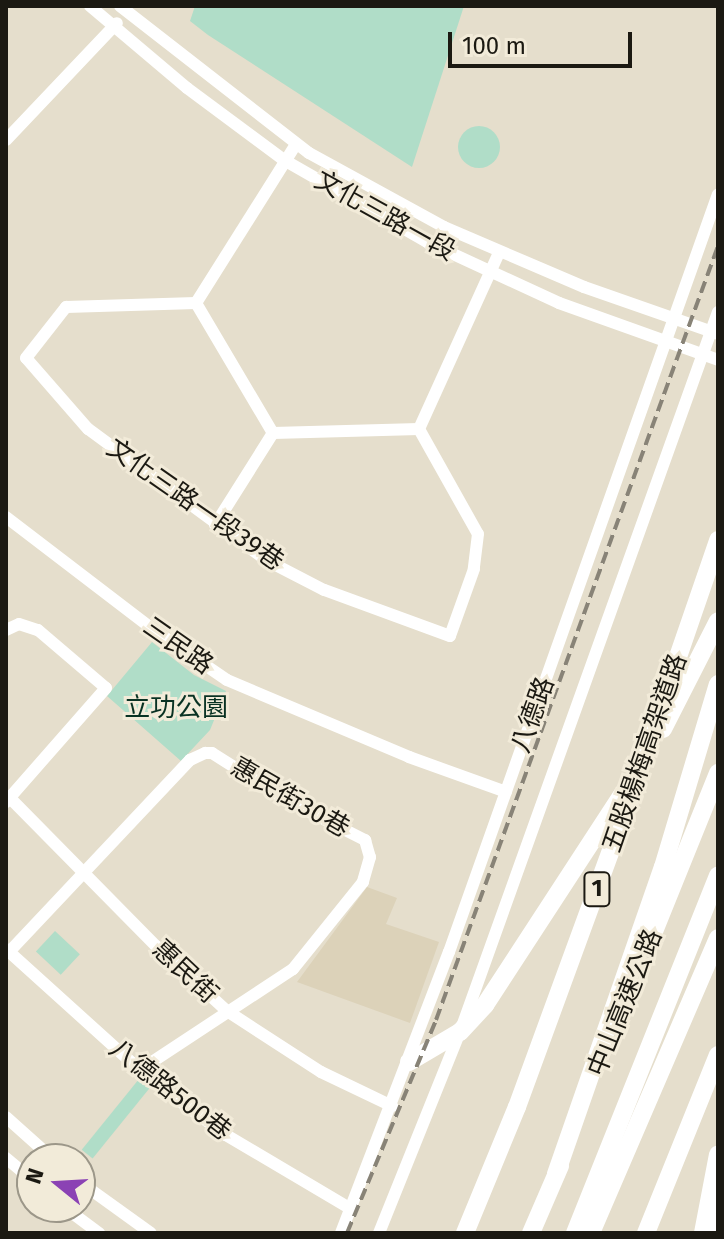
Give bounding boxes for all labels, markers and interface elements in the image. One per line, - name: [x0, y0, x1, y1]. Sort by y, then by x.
- scale bar: [452, 16, 636, 66]
- text: 100 m: [462, 32, 526, 60]
- street label: 文化三路一段: [309, 165, 461, 267]
- street label: 文化三路一段39巷: [101, 432, 289, 578]
- street label: 三民路: [137, 611, 219, 681]
- street label: 五股楊梅高架道路: [596, 650, 694, 856]
- street label: 八德路: [505, 673, 561, 757]
- park label: 立功公園: [124, 692, 228, 724]
- street label: 惠民街30巷: [225, 752, 355, 844]
- road number: 1: [583, 869, 611, 909]
- street label: 中山高速公路: [581, 925, 669, 1081]
- street label: 惠民街: [146, 934, 224, 1010]
- street label: 八德路500巷: [103, 1033, 237, 1147]
- north arrow: [16, 1143, 96, 1223]
- text: N: [20, 1165, 50, 1187]

